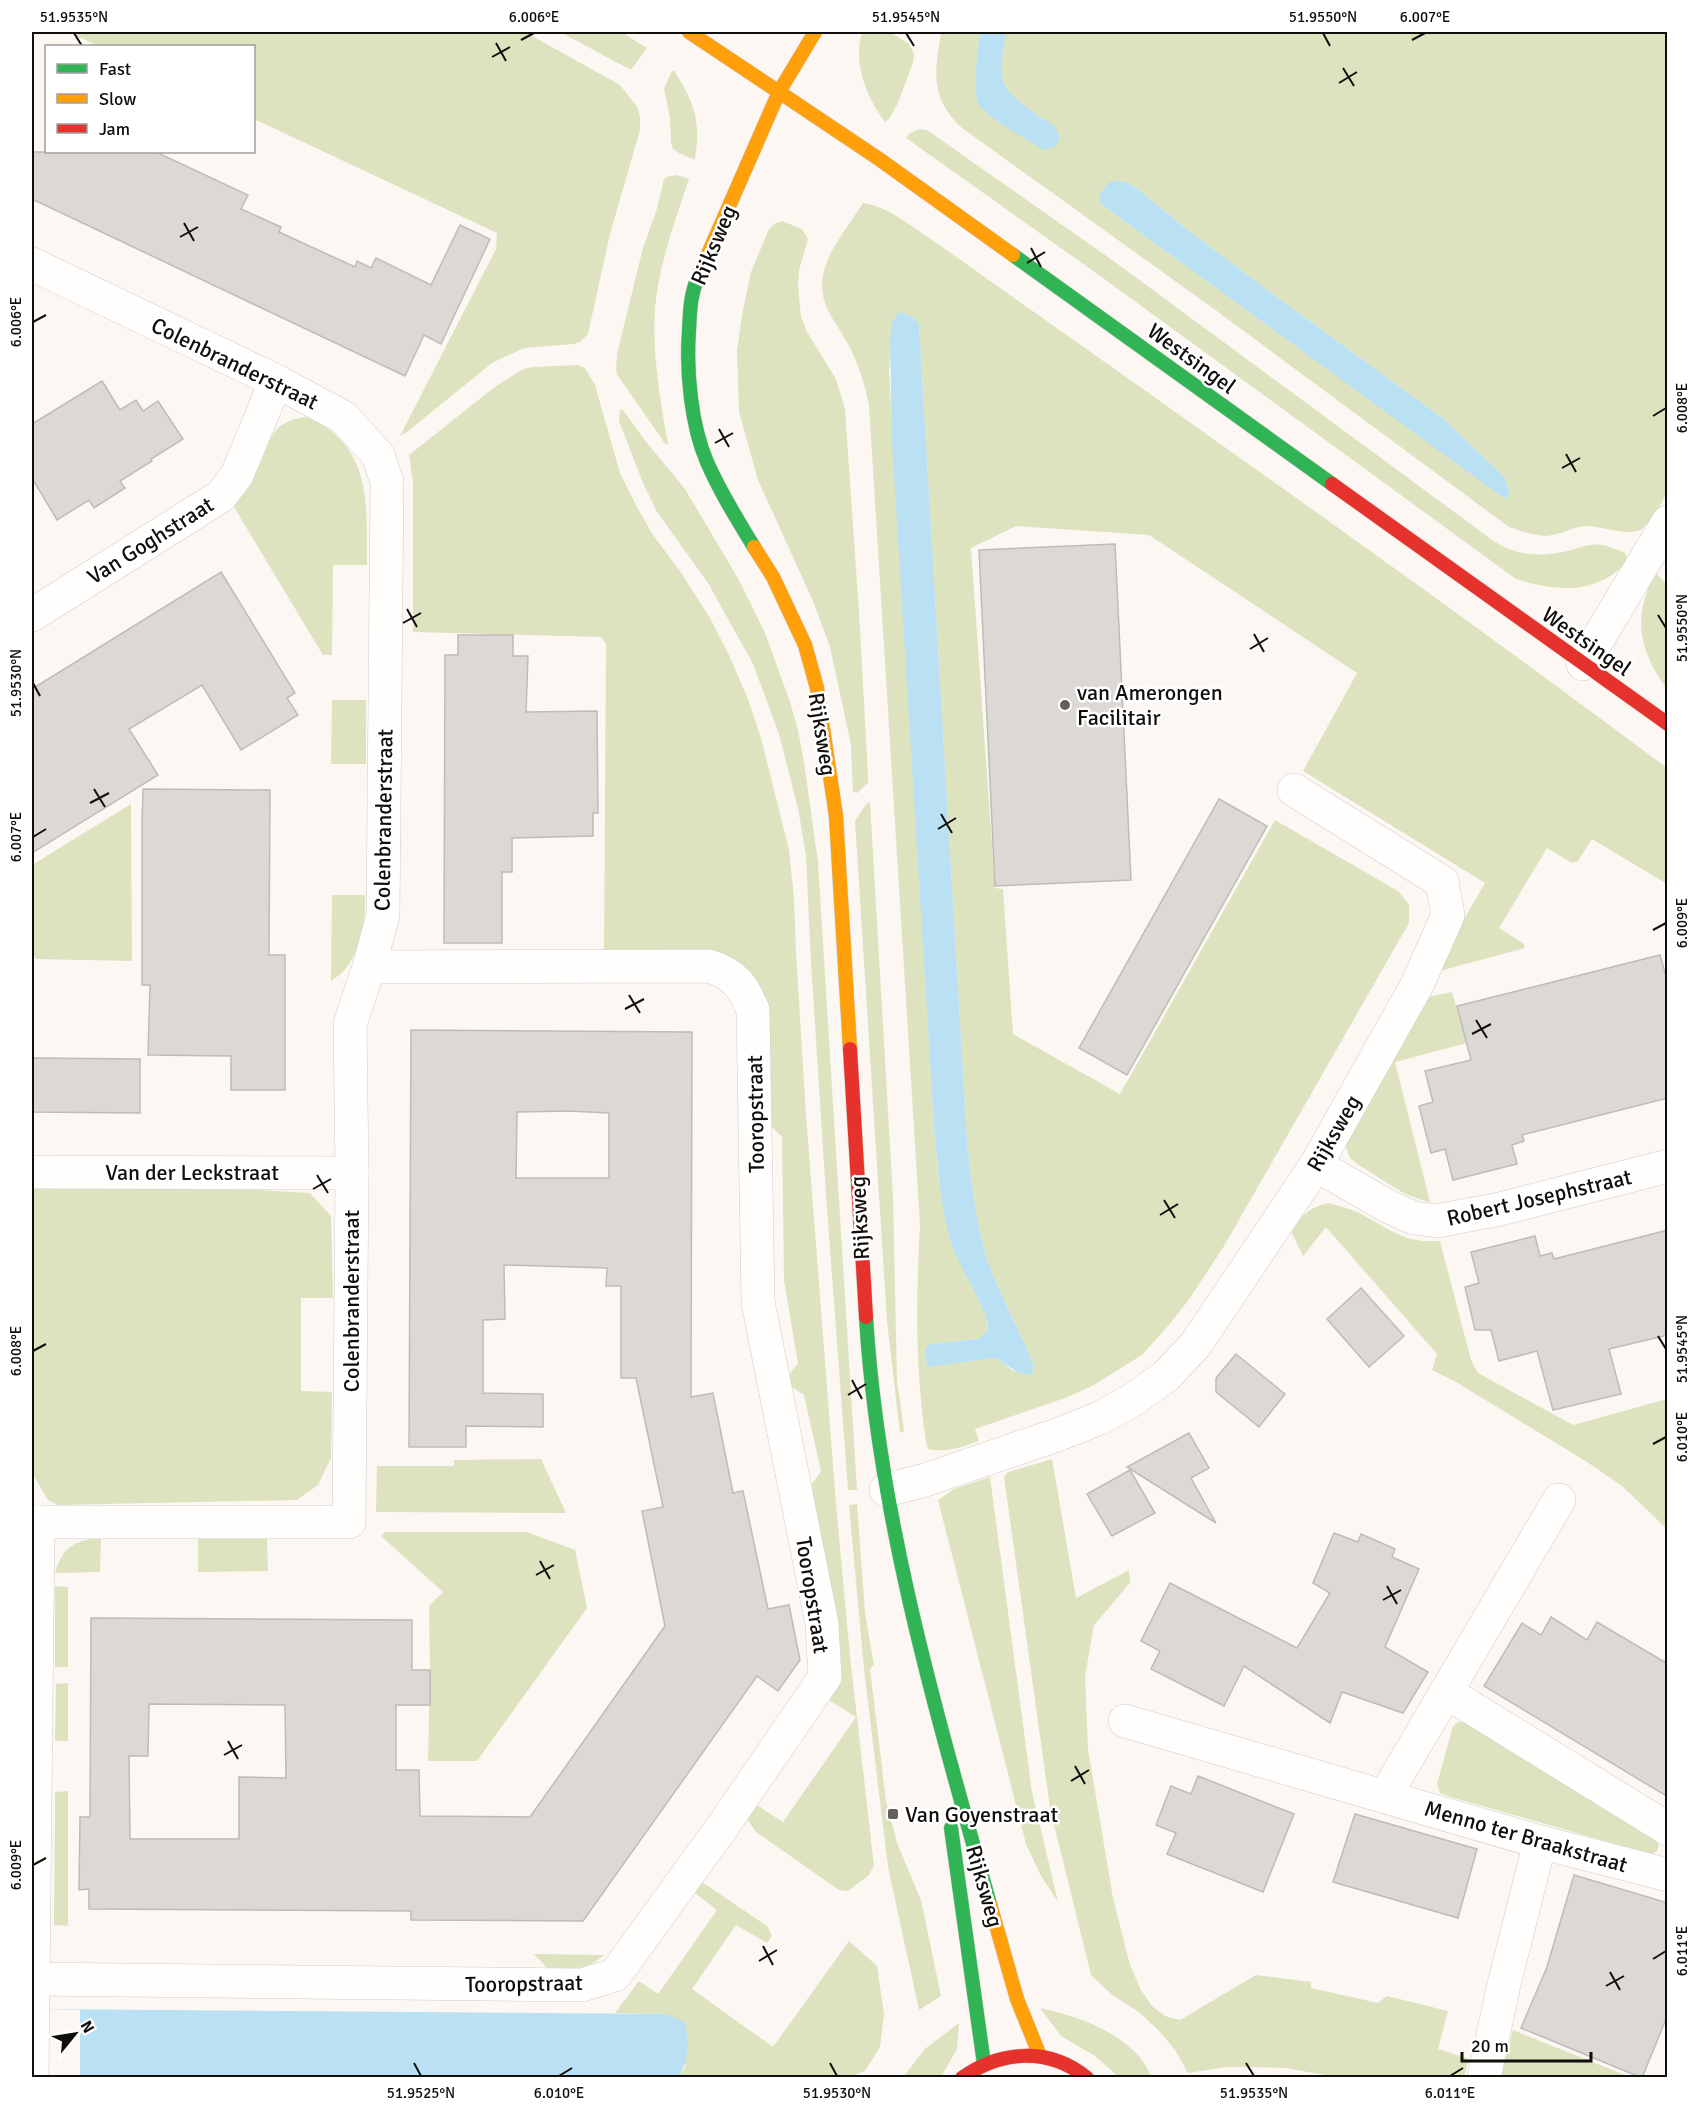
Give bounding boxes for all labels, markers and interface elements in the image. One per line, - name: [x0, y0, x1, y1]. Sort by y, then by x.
- text: 51.9535°N: [40, 8, 108, 26]
- text: 6.006°E: [509, 8, 559, 26]
- text: 51.9545°N: [872, 8, 940, 26]
- text: 51.9550°N: [1289, 8, 1357, 26]
- text: 6.007°E: [1400, 8, 1450, 26]
- legend: [45, 45, 255, 153]
- text: Fast: [99, 58, 131, 80]
- text: Slow: [99, 88, 136, 110]
- text: Jam: [99, 118, 130, 140]
- street label: Rijksweg: [685, 201, 742, 289]
- text: 6.006°E: [7, 297, 25, 347]
- street label: Colenbranderstraat: [147, 311, 323, 416]
- street label: Westsingel: [1142, 317, 1241, 400]
- text: 6.008°E: [1673, 383, 1691, 433]
- street label: Van Goghstraat: [82, 491, 219, 590]
- text: 51.9550°N: [1673, 594, 1691, 662]
- street label: Westsingel: [1537, 601, 1637, 682]
- text: 51.9530°N: [7, 649, 25, 717]
- place label: van Amerongen Facilitair: [1077, 679, 1223, 731]
- street label: Rijksweg: [803, 690, 842, 778]
- marker: van Amerongen Facilitair: [1058, 698, 1072, 712]
- street label: Colenbranderstraat: [368, 728, 399, 911]
- text: 6.007°E: [7, 812, 25, 862]
- text: 6.009°E: [1673, 898, 1691, 948]
- street label: Tooropstraat: [741, 1055, 770, 1173]
- street label: Rijksweg: [1301, 1090, 1366, 1176]
- street label: Van der Leckstraat: [105, 1159, 279, 1186]
- street label: Robert Josephstraat: [1444, 1163, 1634, 1232]
- street label: Rijksweg: [844, 1175, 875, 1261]
- street label: Colenbranderstraat: [338, 1210, 365, 1392]
- text: 51.9545°N: [1673, 1315, 1691, 1383]
- text: 6.008°E: [7, 1326, 25, 1376]
- text: 6.010°E: [1673, 1412, 1691, 1462]
- street label: Tooropstraat: [790, 1535, 835, 1656]
- street label: Menno ter Braakstraat: [1421, 1795, 1631, 1878]
- place label: Van Goyenstraat: [905, 1801, 1058, 1828]
- marker: Van Goyenstraat: [886, 1807, 900, 1821]
- text: 6.009°E: [7, 1840, 25, 1890]
- street label: Rijksweg: [960, 1842, 1009, 1930]
- text: 6.011°E: [1673, 1926, 1691, 1976]
- street label: Tooropstraat: [465, 1969, 583, 1998]
- north arrow: [45, 2004, 105, 2064]
- text: N: [76, 2017, 99, 2037]
- scale bar: [1462, 2025, 1591, 2063]
- text: 20 m: [1471, 2035, 1509, 2057]
- text: 51.9525°N: [387, 2084, 455, 2102]
- text: 6.010°E: [534, 2084, 584, 2102]
- text: 51.9530°N: [803, 2084, 871, 2102]
- text: 51.9535°N: [1220, 2084, 1288, 2102]
- text: 6.011°E: [1425, 2084, 1475, 2102]

